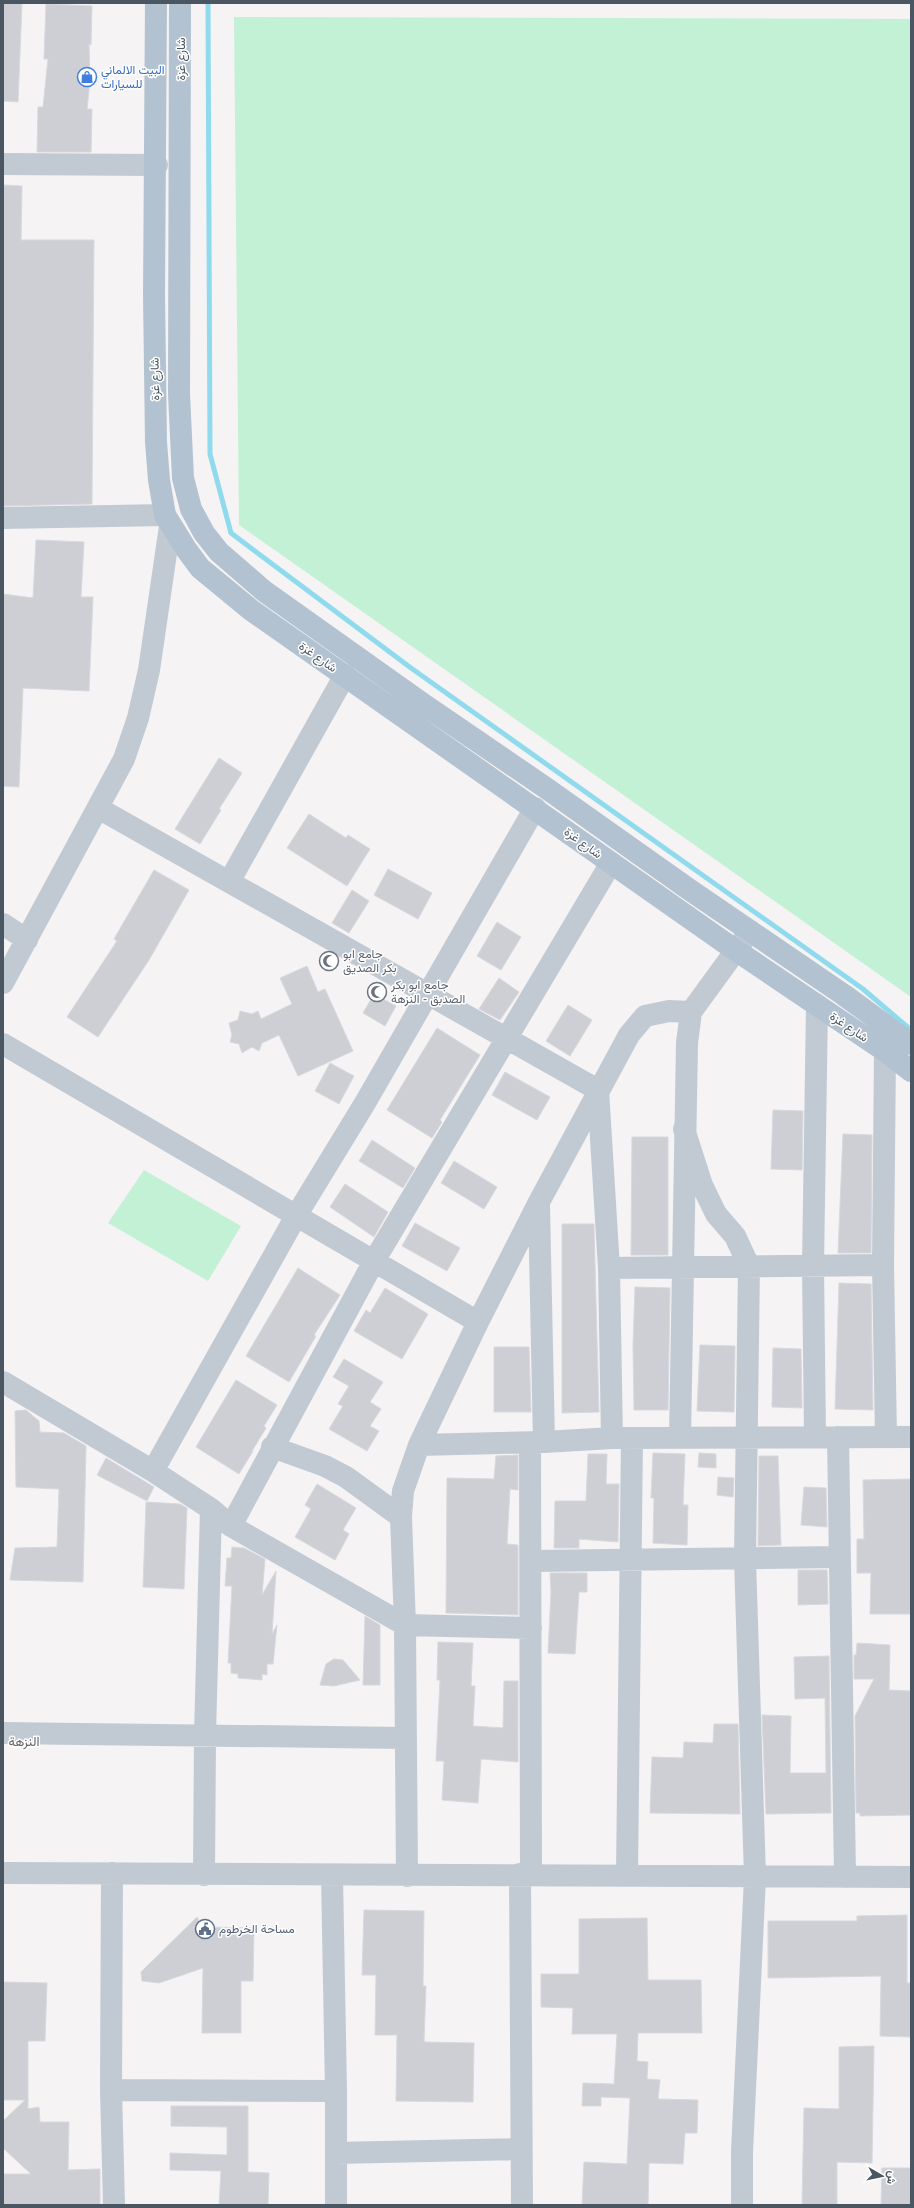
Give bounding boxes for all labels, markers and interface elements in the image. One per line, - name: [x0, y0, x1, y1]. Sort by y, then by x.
- street label: شارع غزة: [174, 37, 190, 81]
- place label: البيت الالماني للسيارات: [101, 63, 165, 92]
- shop icon: البيت الالماني للسيارات: [76, 66, 98, 88]
- street label: شارع غزة: [148, 357, 164, 401]
- street label: شارع غزة: [295, 639, 340, 677]
- street label: شارع غزة: [560, 825, 605, 863]
- place label: جامع ابو بكر الصديق: [343, 947, 397, 976]
- mosque icon: جامع ابو بكر الصديق: [318, 950, 340, 972]
- place label: جامع ابو بكر الصدبق - النزهة: [390, 978, 465, 1007]
- mosque icon: جامع ابو بكر الصدبق - النزهة: [366, 981, 388, 1003]
- street label: شارع غزة: [826, 1009, 871, 1046]
- district label: النزهة: [9, 1734, 39, 1750]
- public building icon: مساحة الخرطوم: [194, 1918, 216, 1940]
- place label: مساحة الخرطوم: [219, 1922, 295, 1937]
- north arrow: [862, 2156, 902, 2196]
- text: ش: [884, 2170, 899, 2185]

